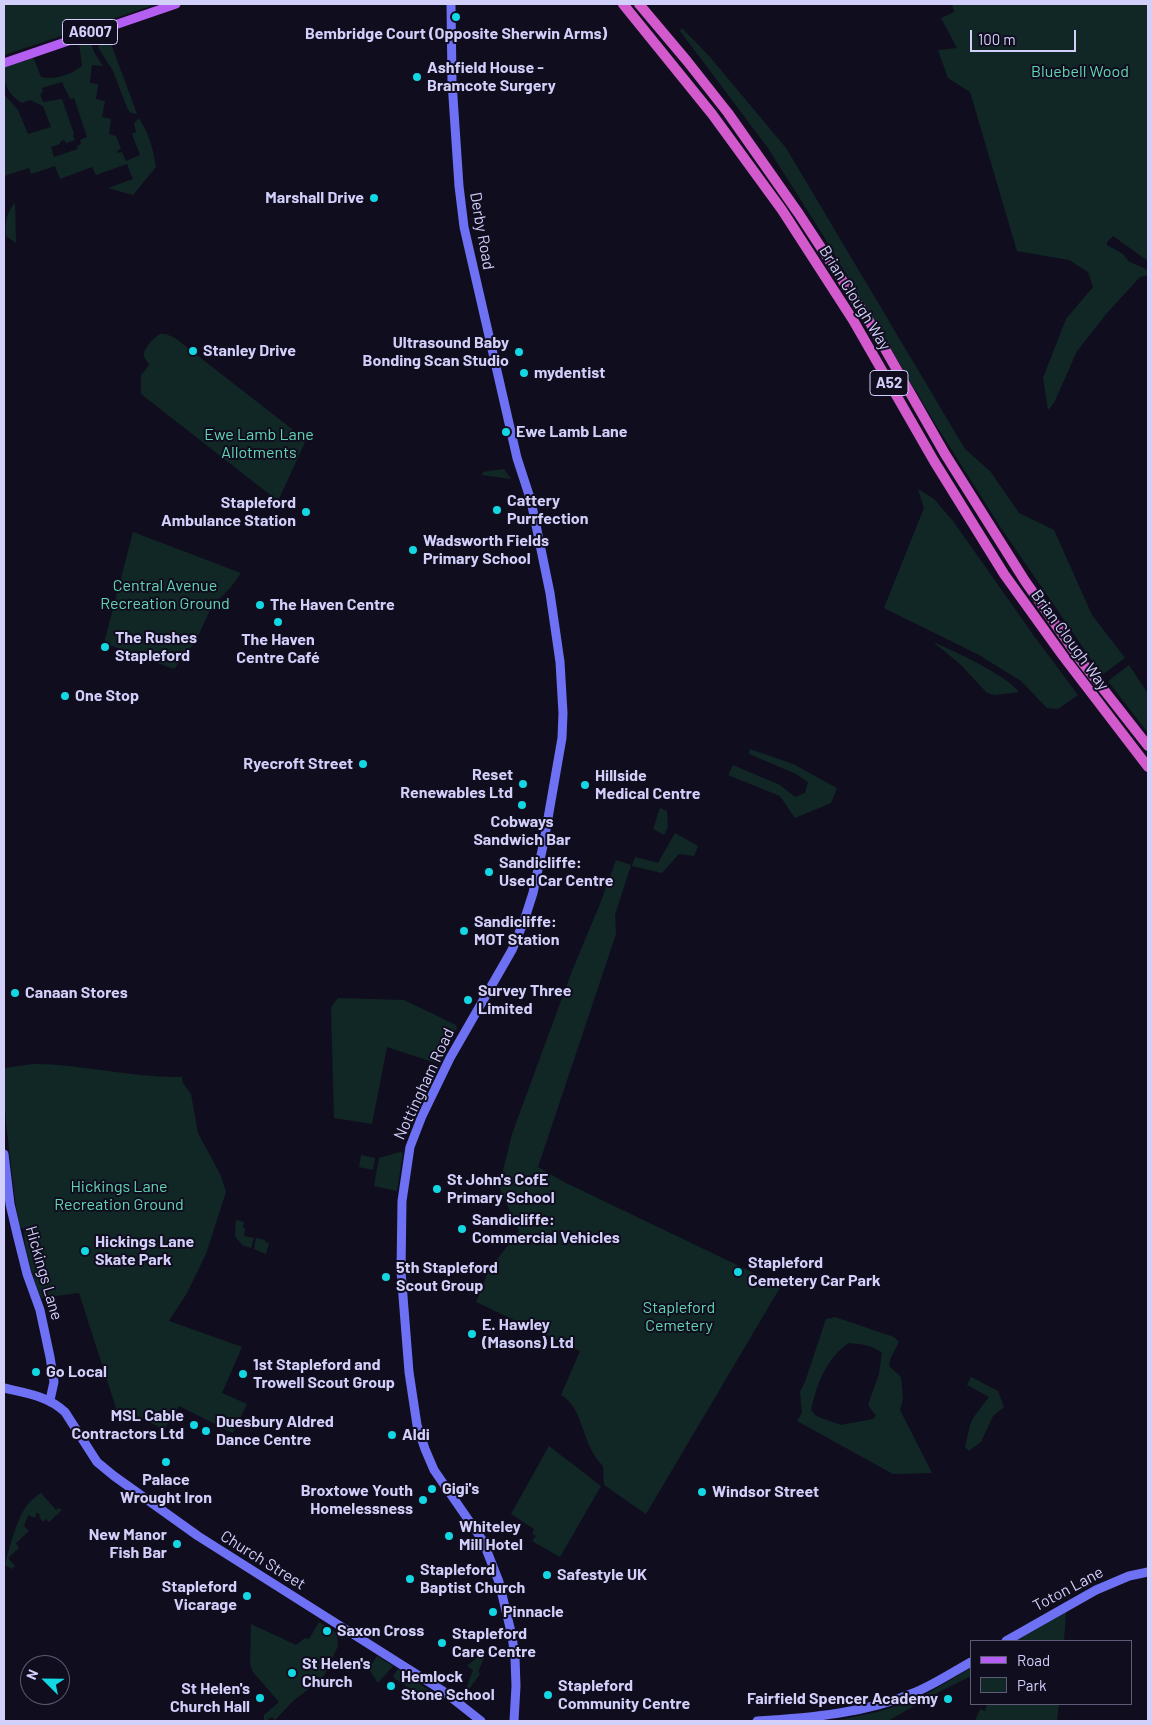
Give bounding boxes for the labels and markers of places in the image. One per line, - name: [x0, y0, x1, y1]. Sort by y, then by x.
- marker: Bembridge Court (Opposite Sherwin Arms): [450, 11, 462, 23]
- place label: Bembridge Court (Opposite Sherwin Arms): [305, 24, 607, 44]
- place label: Ashfield House - Bramcote Surgery: [427, 58, 556, 96]
- marker: Ashfield House - Bramcote Surgery: [411, 71, 423, 83]
- place label: Marshall Drive: [265, 188, 364, 208]
- marker: Marshall Drive: [368, 192, 380, 204]
- place label: Ultrasound Baby Bonding Scan Studio: [363, 333, 509, 371]
- place label: Stanley Drive: [203, 341, 296, 361]
- marker: Stanley Drive: [187, 345, 199, 357]
- marker: Ultrasound Baby Bonding Scan Studio: [513, 346, 525, 358]
- place label: mydentist: [534, 363, 605, 383]
- marker: mydentist: [518, 367, 530, 379]
- place label: Ewe Lamb Lane: [516, 422, 628, 442]
- marker: Ewe Lamb Lane: [500, 426, 512, 438]
- place label: Cattery Purrfection: [507, 491, 588, 529]
- place label: Stapleford Ambulance Station: [161, 493, 296, 531]
- marker: Cattery Purrfection: [491, 504, 503, 516]
- marker: Stapleford Ambulance Station: [300, 506, 312, 518]
- place label: Wadsworth Fields Primary School: [423, 531, 549, 569]
- marker: Wadsworth Fields Primary School: [407, 544, 419, 556]
- place label: The Haven Centre: [270, 595, 395, 615]
- marker: The Haven Centre: [254, 599, 266, 611]
- marker: The Haven Centre Café: [272, 616, 284, 628]
- place label: The Rushes Stapleford: [115, 628, 197, 666]
- place label: The Haven Centre Café: [236, 630, 320, 668]
- marker: The Rushes Stapleford: [99, 641, 111, 653]
- place label: One Stop: [75, 686, 139, 706]
- marker: One Stop: [59, 690, 71, 702]
- place label: Ryecroft Street: [243, 754, 353, 774]
- marker: Ryecroft Street: [357, 758, 369, 770]
- place label: Reset Renewables Ltd: [400, 765, 513, 803]
- place label: Hillside Medical Centre: [595, 766, 700, 804]
- marker: Reset Renewables Ltd: [517, 778, 529, 790]
- marker: Hillside Medical Centre: [579, 779, 591, 791]
- marker: Cobways Sandwich Bar: [516, 799, 528, 811]
- place label: Cobways Sandwich Bar: [473, 812, 571, 850]
- place label: Sandicliffe: Used Car Centre: [499, 853, 613, 891]
- marker: Sandicliffe: Used Car Centre: [483, 866, 495, 878]
- place label: Sandicliffe: MOT Station: [474, 912, 560, 950]
- marker: Sandicliffe: MOT Station: [458, 925, 470, 937]
- place label: Survey Three Limited: [478, 981, 571, 1019]
- place label: Canaan Stores: [25, 983, 128, 1003]
- marker: Canaan Stores: [9, 987, 21, 999]
- marker: Survey Three Limited: [462, 994, 474, 1006]
- place label: St John's CofE Primary School: [447, 1170, 555, 1208]
- marker: St John's CofE Primary School: [431, 1183, 443, 1195]
- place label: Sandicliffe: Commercial Vehicles: [472, 1210, 620, 1248]
- marker: Sandicliffe: Commercial Vehicles: [456, 1223, 468, 1235]
- place label: Hickings Lane Skate Park: [95, 1232, 194, 1270]
- marker: Hickings Lane Skate Park: [79, 1245, 91, 1257]
- place label: Stapleford Cemetery Car Park: [748, 1253, 881, 1291]
- place label: 5th Stapleford Scout Group: [396, 1258, 498, 1296]
- marker: Stapleford Cemetery Car Park: [732, 1266, 744, 1278]
- marker: 5th Stapleford Scout Group: [380, 1271, 392, 1283]
- place label: E. Hawley (Masons) Ltd: [482, 1315, 574, 1353]
- marker: E. Hawley (Masons) Ltd: [466, 1328, 478, 1340]
- place label: 1st Stapleford and Trowell Scout Group: [253, 1355, 395, 1393]
- place label: Go Local: [46, 1362, 107, 1382]
- marker: Go Local: [30, 1366, 42, 1378]
- marker: 1st Stapleford and Trowell Scout Group: [237, 1368, 249, 1380]
- place label: MSL Cable Contractors Ltd: [71, 1406, 184, 1444]
- place label: Duesbury Aldred Dance Centre: [216, 1412, 334, 1450]
- marker: MSL Cable Contractors Ltd: [188, 1419, 200, 1431]
- marker: Duesbury Aldred Dance Centre: [200, 1425, 212, 1437]
- place label: Aldi: [402, 1425, 430, 1445]
- marker: Aldi: [386, 1429, 398, 1441]
- marker: Palace Wrought Iron: [160, 1456, 172, 1468]
- place label: Palace Wrought Iron: [120, 1470, 212, 1508]
- place label: Gigi's: [442, 1479, 479, 1499]
- place label: Broxtowe Youth Homelessness: [301, 1481, 413, 1519]
- place label: Windsor Street: [712, 1482, 819, 1502]
- marker: Gigi's: [426, 1483, 438, 1495]
- marker: Windsor Street: [696, 1486, 708, 1498]
- marker: Broxtowe Youth Homelessness: [417, 1494, 429, 1506]
- place label: Whiteley Mill Hotel: [459, 1517, 523, 1555]
- place label: New Manor Fish Bar: [89, 1525, 167, 1563]
- marker: Whiteley Mill Hotel: [443, 1530, 455, 1542]
- marker: New Manor Fish Bar: [171, 1538, 183, 1550]
- place label: Stapleford Baptist Church: [420, 1560, 525, 1598]
- place label: Safestyle UK: [557, 1565, 647, 1585]
- marker: Safestyle UK: [541, 1569, 553, 1581]
- marker: Stapleford Baptist Church: [404, 1573, 416, 1585]
- place label: Stapleford Vicarage: [162, 1577, 237, 1615]
- marker: Stapleford Vicarage: [241, 1590, 253, 1602]
- place label: Pinnacle: [503, 1602, 564, 1622]
- marker: Pinnacle: [487, 1606, 499, 1618]
- place label: Saxon Cross: [337, 1621, 424, 1641]
- place label: Stapleford Care Centre: [452, 1624, 536, 1662]
- marker: Saxon Cross: [321, 1625, 333, 1637]
- marker: Stapleford Care Centre: [436, 1637, 448, 1649]
- place label: St Helen's Church: [302, 1654, 371, 1692]
- marker: St Helen's Church: [286, 1667, 298, 1679]
- place label: Hemlock Stone School: [401, 1667, 495, 1705]
- place label: Stapleford Community Centre: [558, 1676, 690, 1714]
- place label: St Helen's Church Hall: [170, 1679, 250, 1717]
- marker: Hemlock Stone School: [385, 1680, 397, 1692]
- marker: Stapleford Community Centre: [542, 1689, 554, 1701]
- place label: Fairfield Spencer Academy: [747, 1689, 938, 1709]
- marker: St Helen's Church Hall: [254, 1692, 266, 1704]
- marker: Fairfield Spencer Academy: [942, 1693, 954, 1705]

